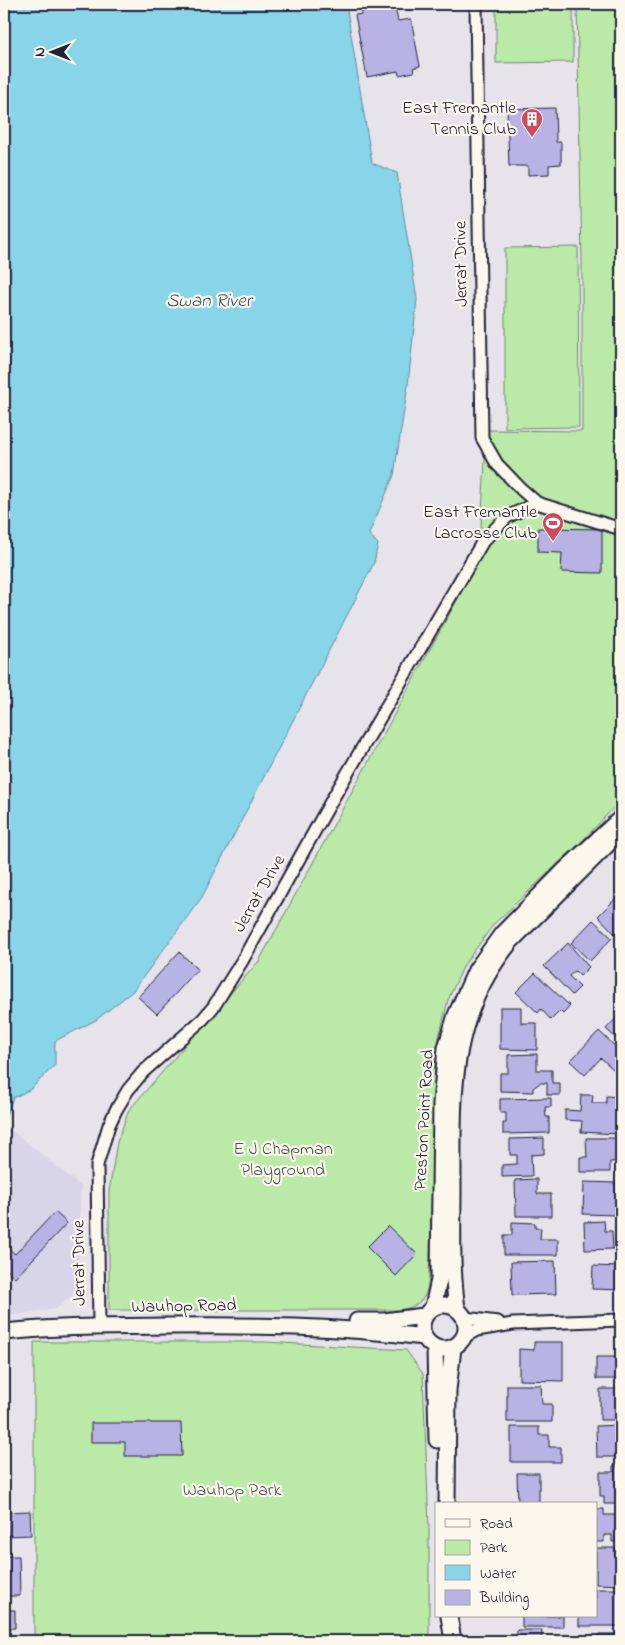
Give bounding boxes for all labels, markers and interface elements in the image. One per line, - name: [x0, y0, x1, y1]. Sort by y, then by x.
- north arrow: [28, 28, 78, 78]
- text: N: [30, 47, 51, 57]
- place label: East Fremantle Tennis Club: [402, 96, 517, 143]
- building icon: East Fremantle Tennis Club: [520, 107, 544, 138]
- street label: Jerrat Drive: [448, 220, 476, 307]
- water label: Swan River: [166, 288, 254, 315]
- place label: East Fremantle Lacrosse Club: [423, 500, 538, 547]
- sports icon: East Fremantle Lacrosse Club: [541, 511, 565, 542]
- street label: Jerrat Drive: [227, 850, 293, 938]
- street label: Preston Point Road: [408, 1049, 442, 1191]
- park label: E J Chapman Playground: [233, 1137, 333, 1185]
- street label: Jerrat Drive: [66, 1219, 94, 1306]
- street label: Wauhop Road: [131, 1293, 237, 1321]
- park label: Wauhop Park: [183, 1478, 281, 1504]
- legend: [435, 1502, 598, 1618]
- text: Road: [480, 1513, 513, 1535]
- text: Park: [480, 1537, 508, 1559]
- text: Water: [480, 1563, 516, 1585]
- text: Building: [479, 1587, 529, 1610]

